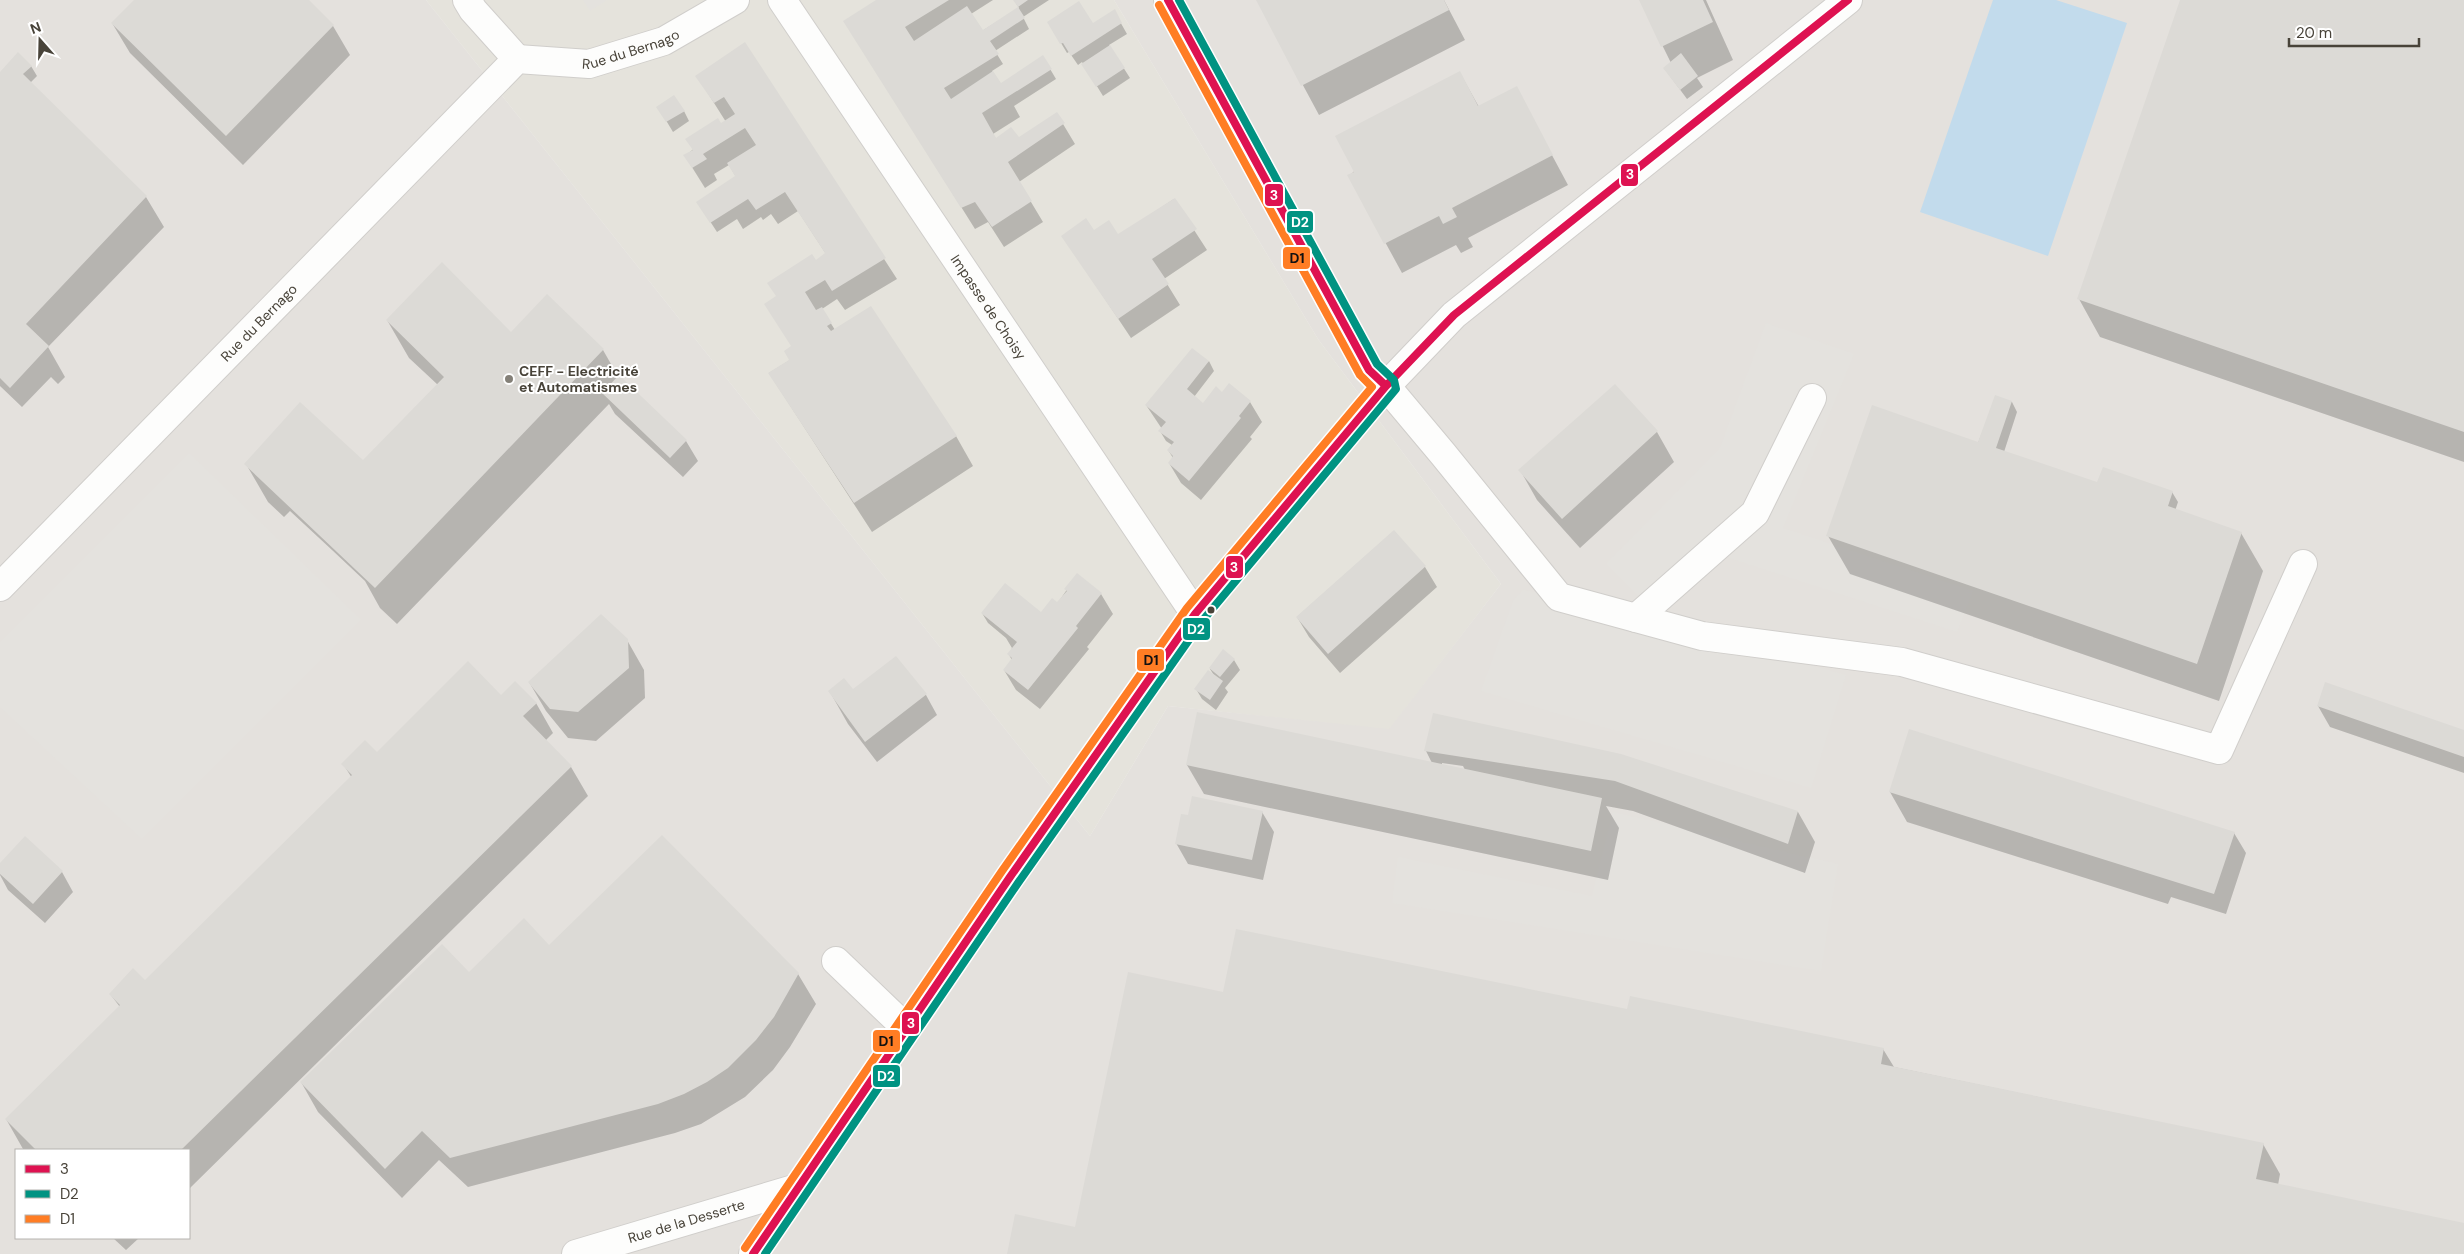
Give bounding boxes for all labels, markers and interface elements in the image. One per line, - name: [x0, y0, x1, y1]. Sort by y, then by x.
- north arrow: [15, 15, 65, 65]
- scale bar: [2289, 15, 2419, 47]
- text: N: [28, 18, 43, 38]
- text: 20 m: [2296, 23, 2332, 43]
- street label: Rue du Bernago: [581, 25, 683, 73]
- line badge: 3: [1620, 163, 1639, 187]
- text: 3: [1626, 165, 1634, 183]
- line badge: 3: [1264, 183, 1284, 207]
- text: 3: [1270, 186, 1278, 204]
- line badge: D2: [1286, 210, 1314, 234]
- text: D2: [1291, 213, 1309, 231]
- line badge: D1: [1282, 246, 1311, 270]
- text: D1: [1290, 249, 1305, 267]
- street label: Impasse de Choisy: [947, 251, 1030, 363]
- street label: Rue du Bernago: [217, 280, 301, 365]
- place label: CEFF - Electricité et Automatismes: [519, 362, 639, 396]
- marker: CEFF - Electricité et Automatismes: [503, 373, 515, 385]
- line badge: 3: [1225, 555, 1244, 579]
- text: 3: [1230, 558, 1238, 576]
- unlabelled marker: [1206, 605, 1216, 615]
- line badge: D2: [1182, 617, 1211, 641]
- text: D2: [1187, 620, 1205, 638]
- line badge: D1: [1136, 648, 1165, 672]
- text: D1: [1144, 651, 1159, 669]
- line badge: 3: [901, 1011, 920, 1035]
- text: 3: [907, 1014, 915, 1032]
- line badge: D1: [872, 1029, 901, 1053]
- text: D1: [879, 1032, 894, 1050]
- line badge: D2: [872, 1064, 901, 1088]
- text: D2: [877, 1067, 895, 1085]
- legend: [15, 1149, 190, 1239]
- text: 3: [60, 1159, 69, 1179]
- text: D2: [60, 1184, 79, 1204]
- street label: Rue de la Desserte: [626, 1195, 747, 1247]
- text: D1: [60, 1209, 75, 1229]

